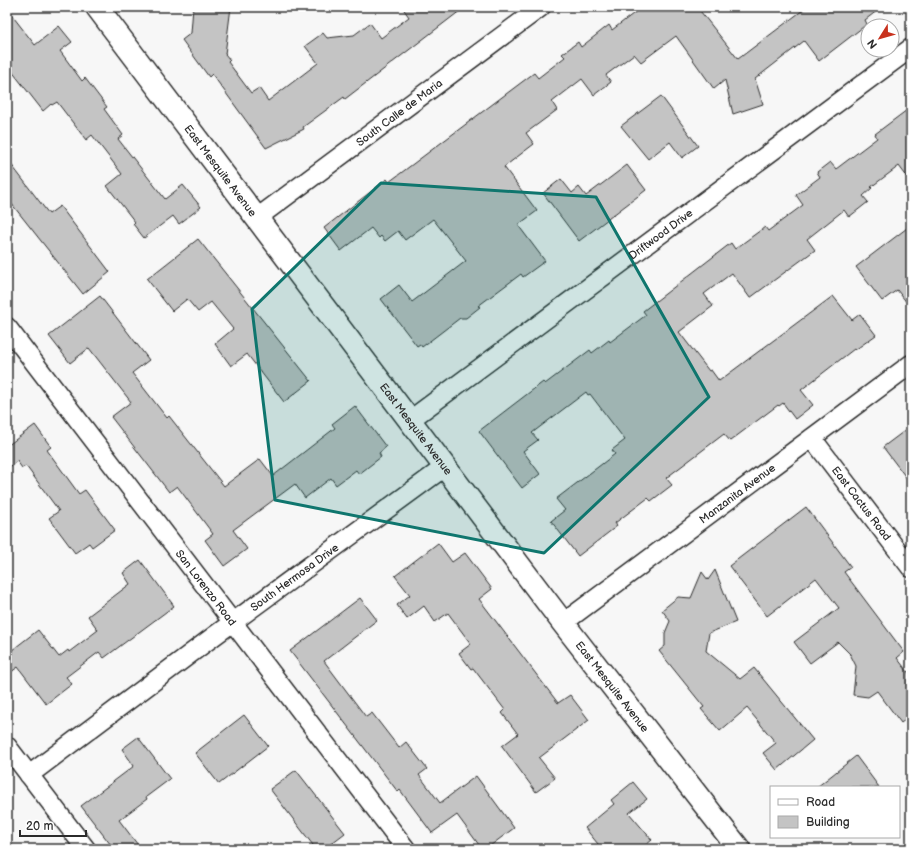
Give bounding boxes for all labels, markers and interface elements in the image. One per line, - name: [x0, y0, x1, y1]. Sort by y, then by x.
- north arrow: [860, 18, 900, 58]
- text: N: [865, 37, 880, 51]
- street label: South Calle de Maria: [354, 77, 445, 149]
- street label: East Mesquite Avenue: [181, 122, 259, 220]
- street label: Driftwood Drive: [626, 206, 696, 262]
- street label: East Mesquite Avenue: [377, 381, 455, 478]
- street label: Manzanita Avenue: [697, 461, 778, 526]
- street label: East Cactus Road: [829, 464, 894, 543]
- street label: South Hermosa Drive: [248, 541, 342, 614]
- street label: San Lorenzo Road: [173, 547, 239, 628]
- street label: East Mesquite Avenue: [573, 639, 652, 735]
- legend: [770, 786, 900, 838]
- text: Road: [806, 795, 835, 810]
- scale bar: [20, 812, 86, 838]
- text: Building: [806, 815, 850, 830]
- text: 20 m: [26, 819, 53, 834]

